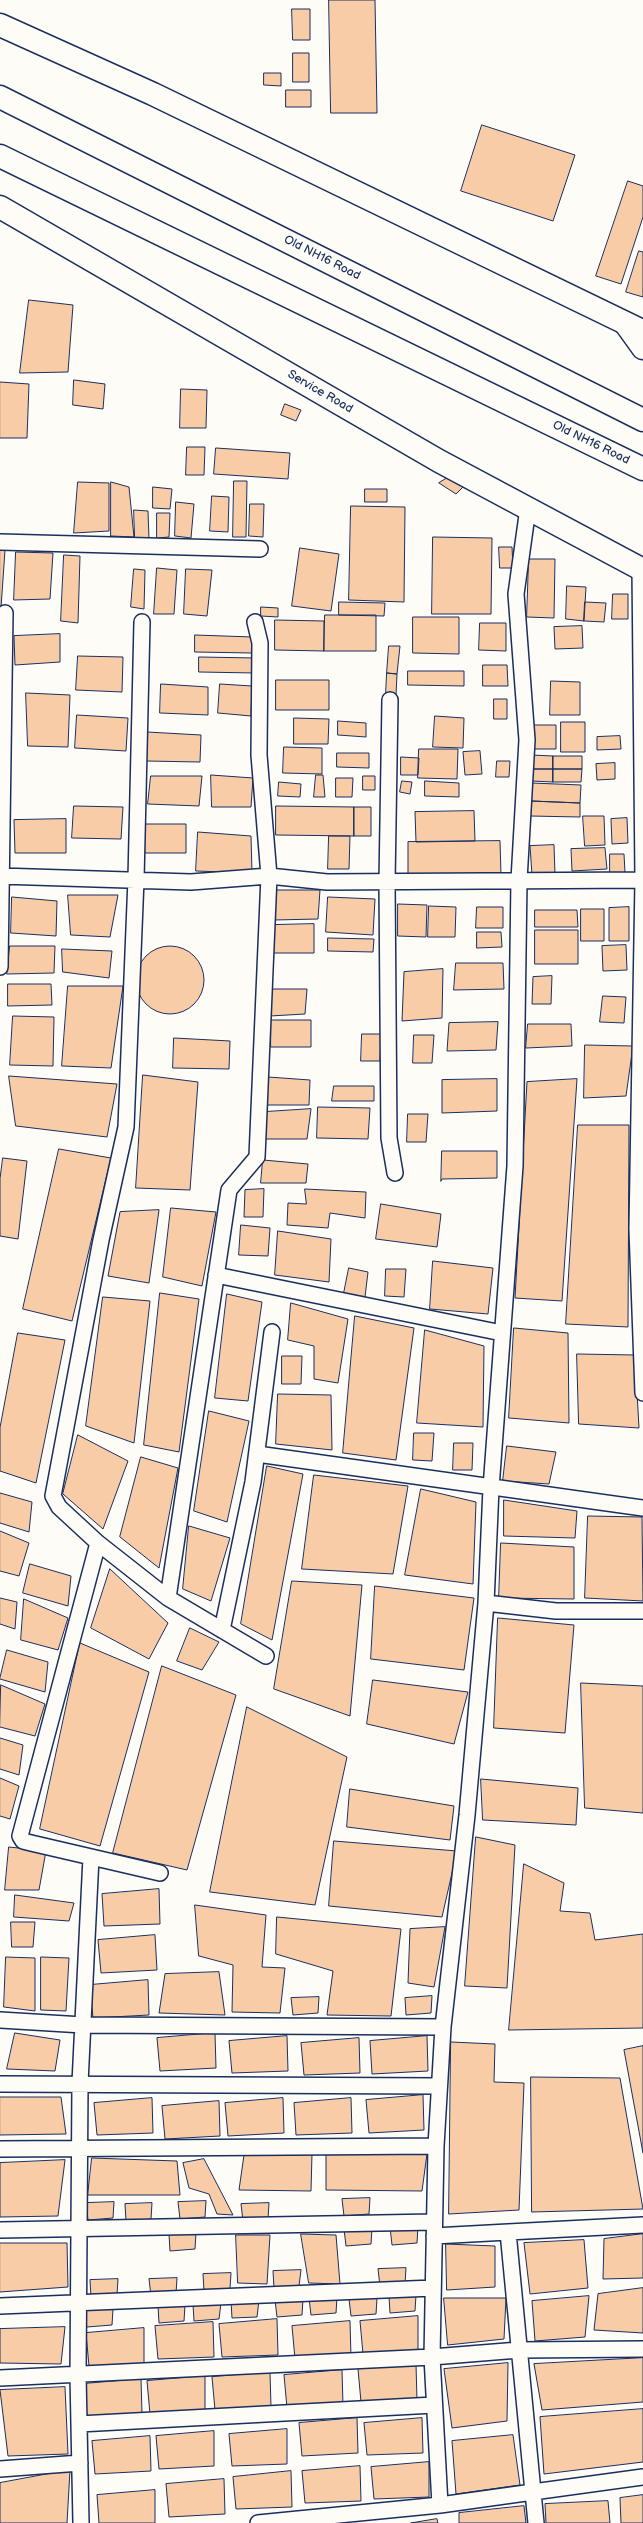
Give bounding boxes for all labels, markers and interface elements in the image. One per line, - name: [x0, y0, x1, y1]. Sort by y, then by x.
- street label: Old NH16 Road: [281, 233, 363, 283]
- street label: Service Road: [285, 368, 355, 416]
- street label: Old NH16 Road: [550, 418, 632, 468]

